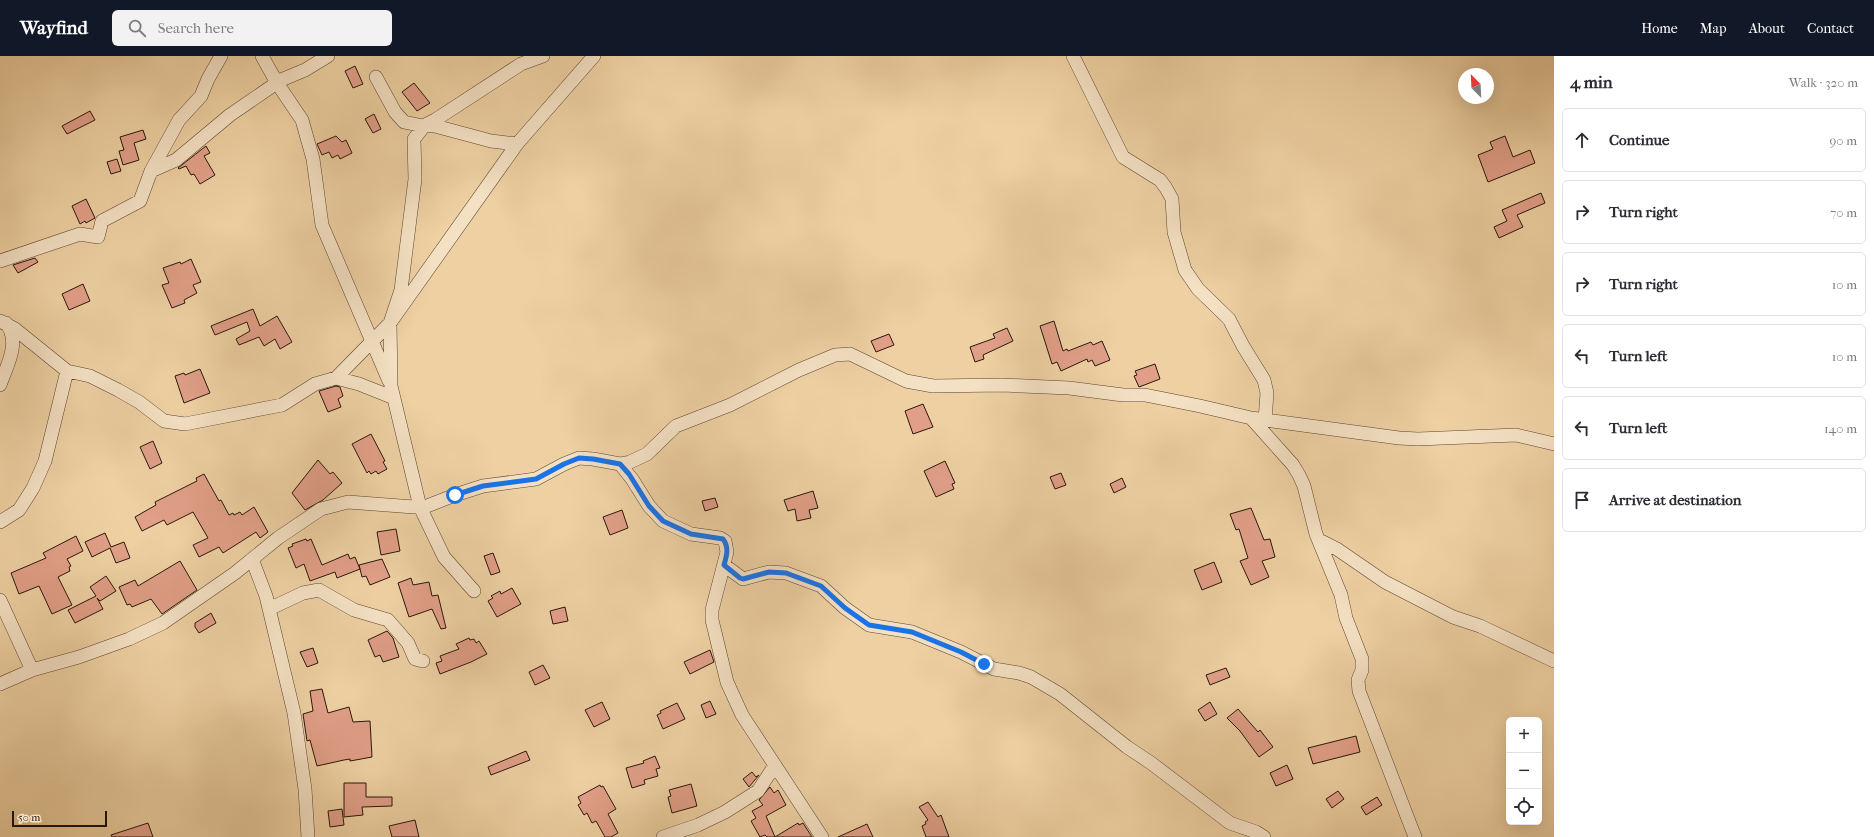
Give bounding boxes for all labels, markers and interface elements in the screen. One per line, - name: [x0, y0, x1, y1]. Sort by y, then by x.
- search box: [112, 10, 392, 46]
- text: Wayfind: [20, 17, 88, 39]
- icon: search: [126, 17, 148, 39]
- text: Search here: [158, 19, 234, 37]
- text: Home: [1641, 20, 1678, 37]
- text: Map: [1700, 20, 1727, 37]
- text: About: [1749, 20, 1785, 37]
- text: Contact: [1807, 20, 1854, 37]
- north arrow: [1458, 68, 1494, 104]
- text: 4 min: [1570, 72, 1613, 92]
- text: Walk · 320 m: [1789, 75, 1858, 90]
- icon: ahead: [1571, 129, 1593, 151]
- text: Continue: [1609, 131, 1669, 149]
- text: 90 m: [1829, 133, 1857, 148]
- icon: right: [1571, 201, 1593, 223]
- text: Turn right: [1609, 203, 1678, 221]
- text: 70 m: [1830, 205, 1857, 220]
- icon: right: [1571, 273, 1593, 295]
- text: Turn right: [1609, 275, 1678, 293]
- text: 10 m: [1832, 277, 1857, 292]
- icon: left: [1571, 345, 1593, 367]
- text: Turn left: [1609, 347, 1667, 365]
- text: 10 m: [1832, 349, 1857, 364]
- icon: left: [1571, 417, 1593, 439]
- text: Turn left: [1609, 419, 1667, 437]
- text: 140 m: [1824, 421, 1857, 436]
- route start: [446, 486, 464, 504]
- icon: arrive: [1571, 489, 1593, 511]
- text: Arrive at destination: [1609, 491, 1741, 509]
- route end: [975, 655, 993, 673]
- map controls: [1506, 717, 1542, 825]
- button: +: [1506, 717, 1542, 753]
- button: −: [1506, 753, 1542, 789]
- button: locate: [1506, 789, 1542, 825]
- scale bar: [12, 809, 107, 828]
- text: 50 m: [18, 811, 40, 824]

